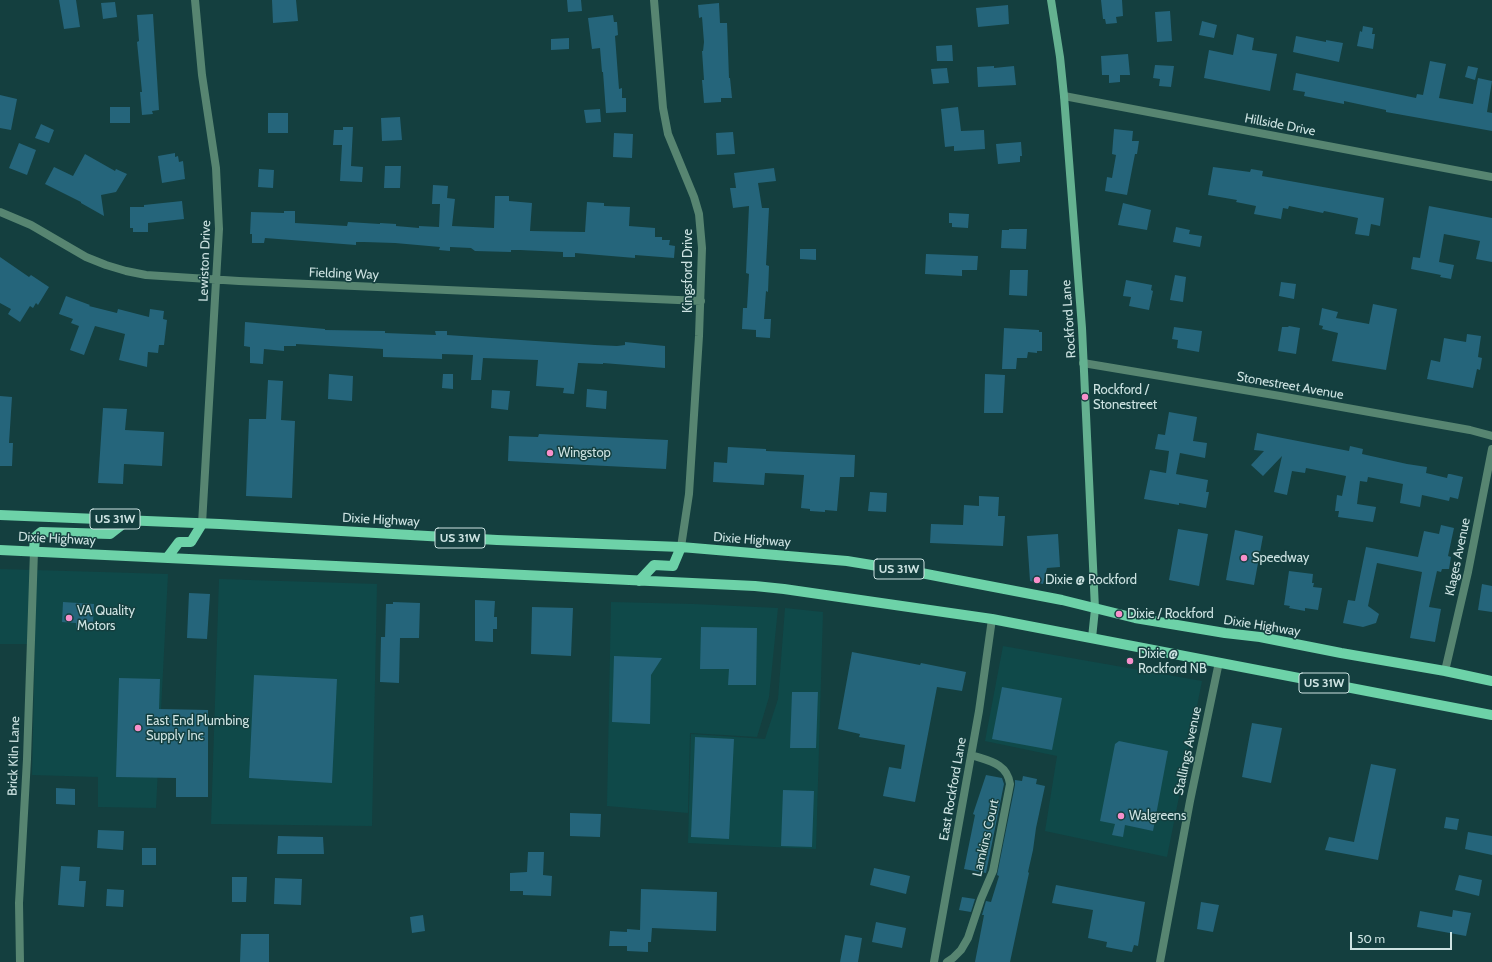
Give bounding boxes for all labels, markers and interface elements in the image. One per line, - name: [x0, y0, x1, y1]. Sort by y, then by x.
- street label: Hillside Drive: [1243, 110, 1317, 140]
- street label: Lewiston Drive: [196, 220, 214, 302]
- street label: Kingsford Drive: [680, 229, 696, 313]
- street label: Fielding Way: [309, 265, 379, 283]
- street label: Rockford Lane: [1058, 279, 1080, 359]
- street label: Stonestreet Avenue: [1235, 369, 1345, 403]
- place label: Rockford / Stonestreet: [1093, 382, 1157, 413]
- marker: Rockford / Stonestreet: [1080, 392, 1090, 402]
- place label: Wingstop: [558, 445, 611, 461]
- marker: Wingstop: [545, 448, 555, 458]
- road number: US 31W: [90, 509, 140, 529]
- street label: Dixie Highway: [342, 510, 420, 530]
- street label: Klages Avenue: [1442, 517, 1474, 597]
- road number: US 31W: [435, 528, 485, 548]
- street label: Dixie Highway: [18, 529, 96, 549]
- street label: Dixie Highway: [713, 530, 791, 550]
- place label: Speedway: [1252, 550, 1309, 566]
- marker: Speedway: [1239, 553, 1249, 563]
- road number: US 31W: [874, 559, 924, 579]
- place label: Dixie @ Rockford: [1045, 572, 1137, 588]
- marker: Dixie @ Rockford: [1032, 575, 1042, 585]
- place label: VA Quality Motors: [77, 603, 135, 634]
- place label: Dixie / Rockford: [1127, 606, 1214, 622]
- marker: Dixie / Rockford: [1114, 609, 1124, 619]
- street label: Dixie Highway: [1222, 612, 1302, 640]
- marker: VA Quality Motors: [64, 613, 74, 623]
- place label: Dixie @ Rockford NB: [1138, 646, 1207, 677]
- marker: Dixie @ Rockford NB: [1125, 656, 1135, 666]
- road number: US 31W: [1299, 673, 1349, 693]
- street label: Stallings Avenue: [1171, 705, 1205, 797]
- place label: East End Plumbing Supply Inc: [146, 713, 249, 744]
- street label: Brick Kiln Lane: [5, 716, 23, 796]
- marker: East End Plumbing Supply Inc: [133, 723, 143, 733]
- street label: East Rockford Lane: [936, 736, 970, 842]
- street label: Lamkins Court: [970, 798, 1002, 878]
- place label: Walgreens: [1129, 808, 1186, 824]
- marker: Walgreens: [1116, 811, 1126, 821]
- scale bar: [1352, 924, 1454, 950]
- text: 50 m: [1357, 931, 1385, 946]

